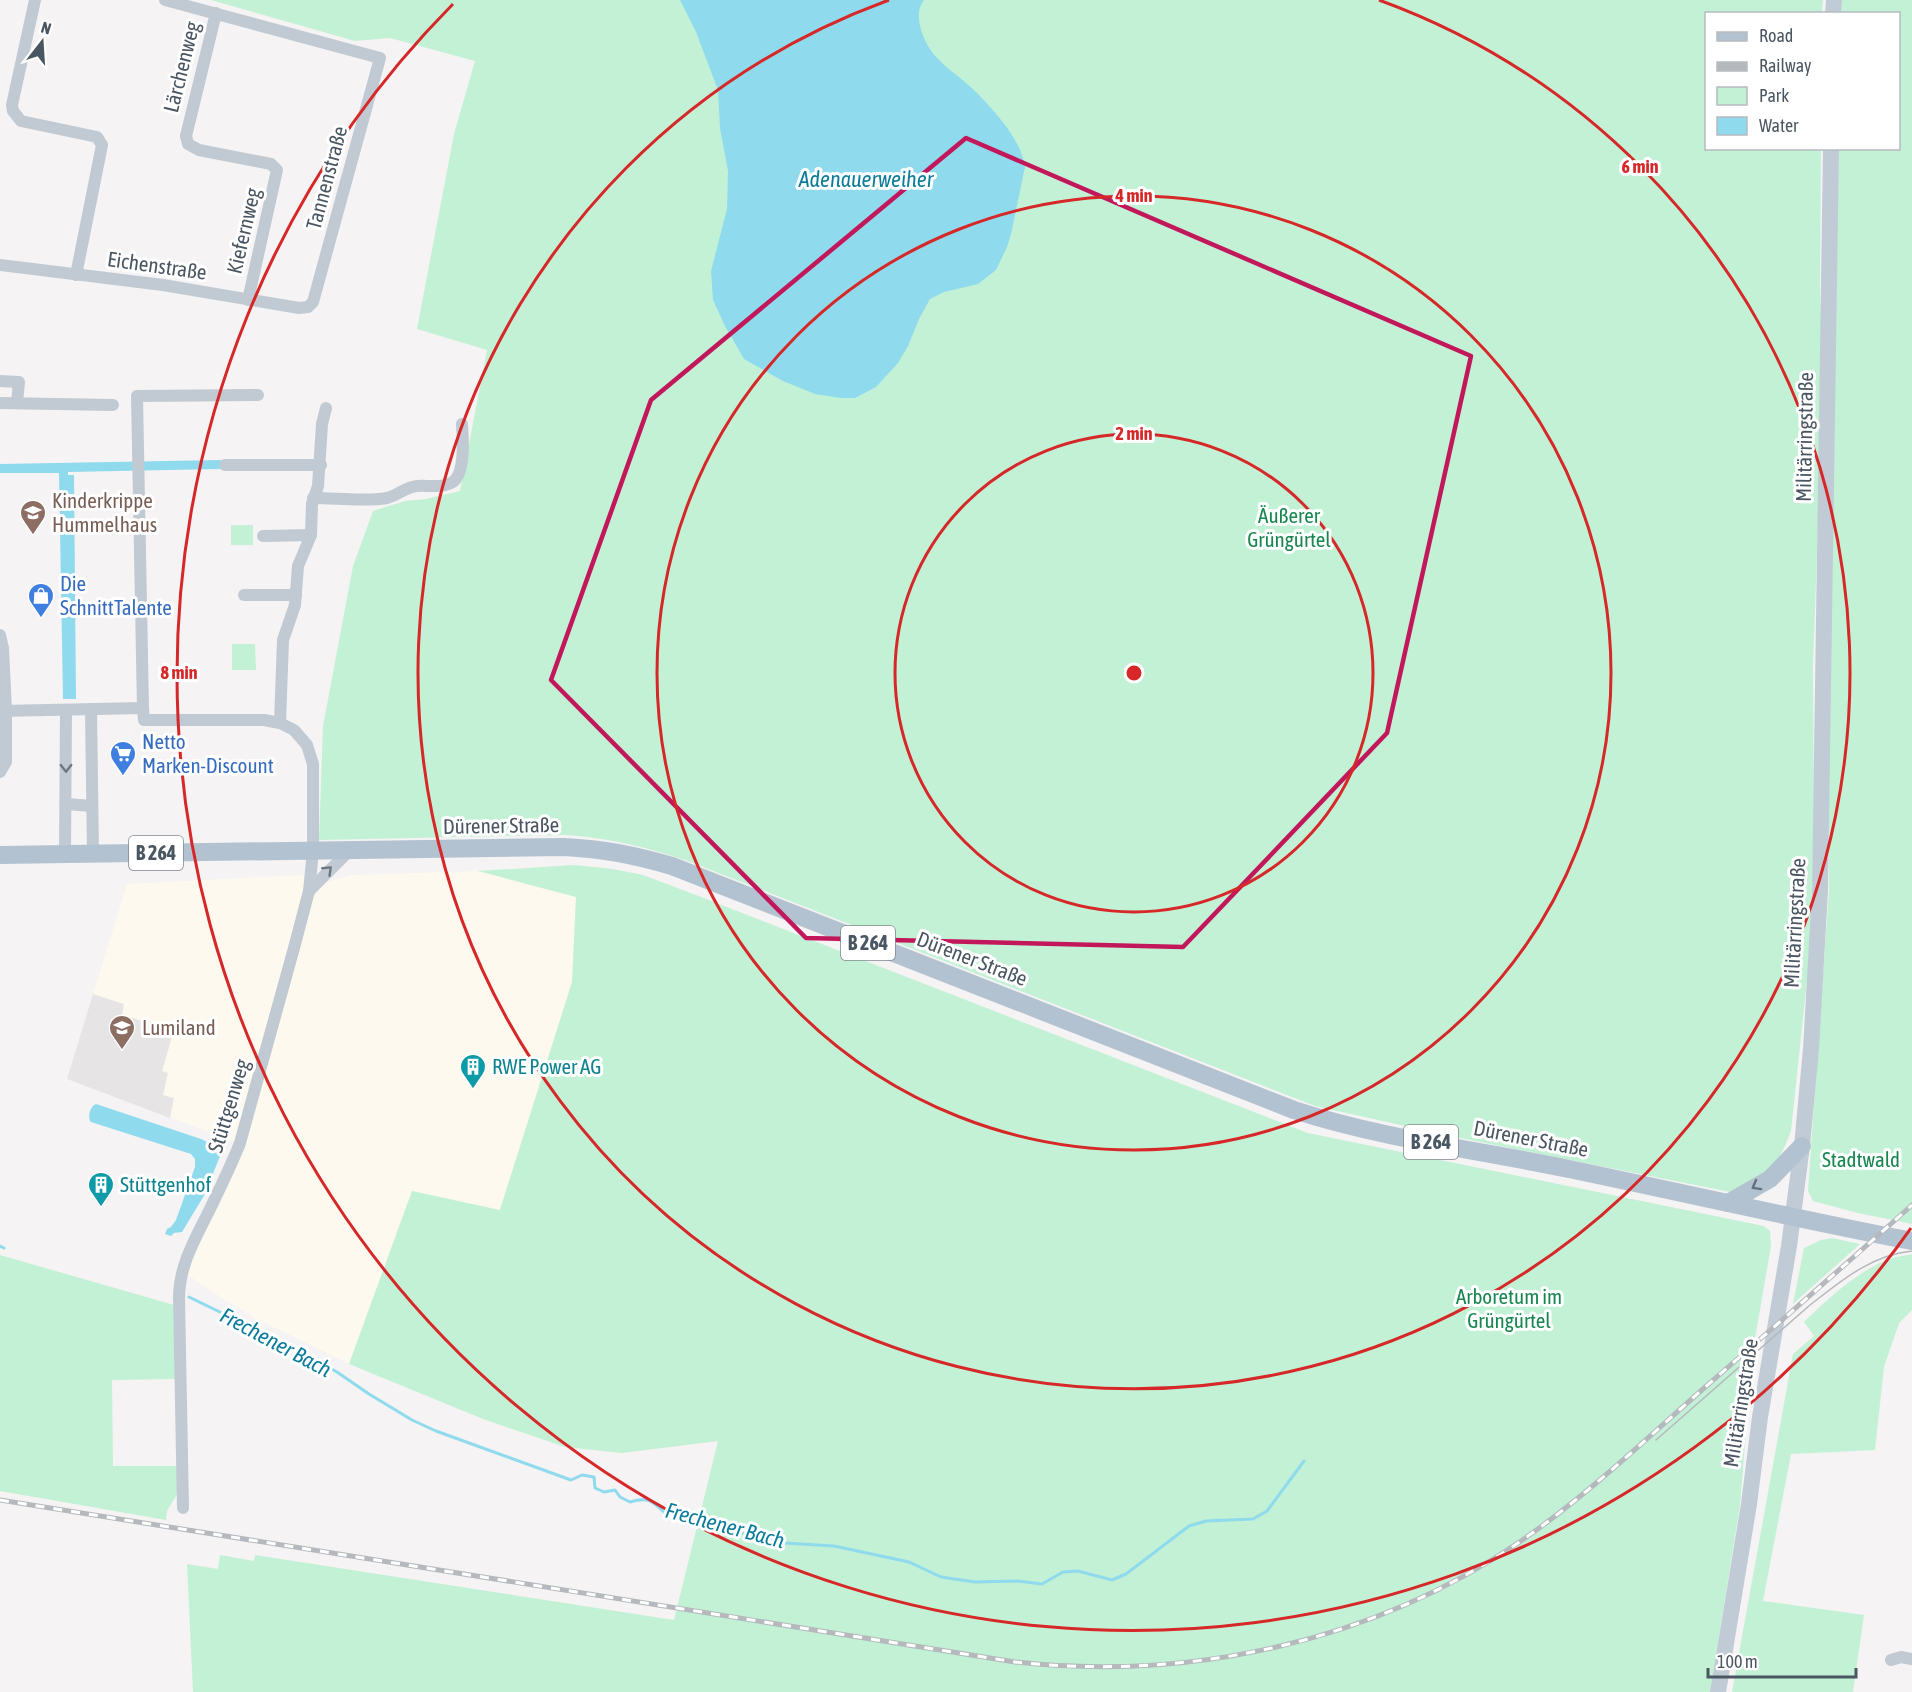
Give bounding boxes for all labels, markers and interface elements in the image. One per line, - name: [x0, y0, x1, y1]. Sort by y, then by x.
- north arrow: [12, 12, 72, 72]
- legend: [1705, 12, 1900, 150]
- text: N: [39, 18, 54, 38]
- street label: Lärchenweg: [158, 19, 204, 115]
- text: Road: [1759, 25, 1793, 46]
- text: Railway: [1759, 55, 1811, 76]
- text: Park: [1759, 85, 1789, 106]
- text: Water: [1759, 115, 1799, 136]
- street label: Tannenstraße: [301, 123, 351, 232]
- text: 6 min: [1622, 156, 1659, 177]
- water label: Adenauerweiher: [798, 166, 935, 192]
- text: 4 min: [1115, 185, 1153, 206]
- street label: Kiefernweg: [222, 186, 265, 276]
- street label: Eichenstraße: [106, 246, 208, 284]
- street label: Militärringstraße: [1791, 372, 1817, 502]
- text: 2 min: [1116, 423, 1153, 444]
- place label: Kinderkrippe Hummelhaus: [52, 488, 157, 536]
- school or university icon: Kinderkrippe Hummelhaus: [18, 498, 48, 536]
- park label: Äußerer Grüngürtel: [1247, 503, 1331, 551]
- place label: Die SchnittTalente: [60, 571, 172, 619]
- shop icon: Die SchnittTalente: [26, 581, 56, 619]
- text: 8 min: [161, 662, 198, 683]
- centre of rings: [1124, 663, 1144, 683]
- place label: Netto Marken-Discount: [142, 729, 274, 777]
- supermarket icon: Netto Marken-Discount: [108, 739, 138, 777]
- one-way arrow: [60, 764, 72, 773]
- street label: Dürener Straße: [443, 812, 559, 838]
- road number: B 264: [129, 836, 183, 870]
- street label: Militärringstraße: [1779, 857, 1809, 988]
- one-way arrow: [322, 866, 332, 877]
- road number: B 264: [841, 926, 895, 960]
- street label: Dürener Straße: [914, 926, 1031, 990]
- school or university icon: Lumiland: [107, 1013, 137, 1051]
- place label: Lumiland: [142, 1015, 216, 1039]
- building icon: RWE Power AG: [458, 1052, 488, 1090]
- place label: RWE Power AG: [492, 1054, 601, 1078]
- street label: Stüttgenweg: [202, 1056, 254, 1155]
- street label: Dürener Straße: [1472, 1115, 1591, 1161]
- road number: B 264: [1404, 1125, 1458, 1159]
- park label: Stadtwald: [1822, 1147, 1900, 1171]
- building icon: Stüttgenhof: [86, 1170, 116, 1208]
- place label: Stüttgenhof: [120, 1172, 211, 1196]
- one-way arrow: [1752, 1179, 1762, 1190]
- park label: Arboretum im Grüngürtel: [1456, 1284, 1562, 1332]
- water label: Frechener Bach: [216, 1302, 336, 1382]
- street label: Militärringstraße: [1718, 1337, 1762, 1469]
- water label: Frechener Bach: [663, 1497, 788, 1553]
- scale bar: [1708, 1641, 1856, 1679]
- text: 100 m: [1717, 1651, 1758, 1672]

